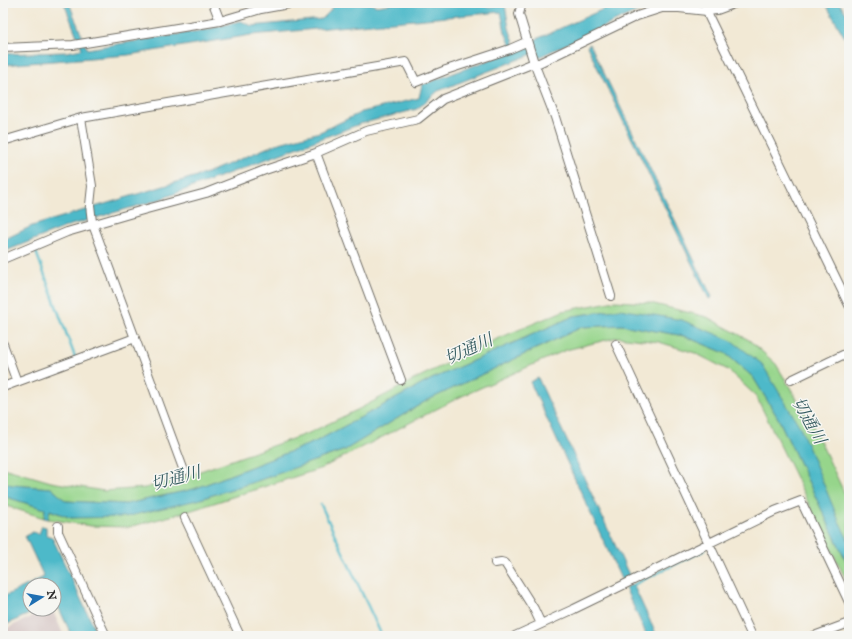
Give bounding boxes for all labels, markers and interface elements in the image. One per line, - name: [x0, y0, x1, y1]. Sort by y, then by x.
- water label: 切通川: [441, 329, 498, 370]
- water label: 切通川: [786, 394, 831, 450]
- water label: 切通川: [149, 462, 205, 496]
- north arrow: [22, 577, 62, 617]
- text: N: [43, 588, 59, 602]

